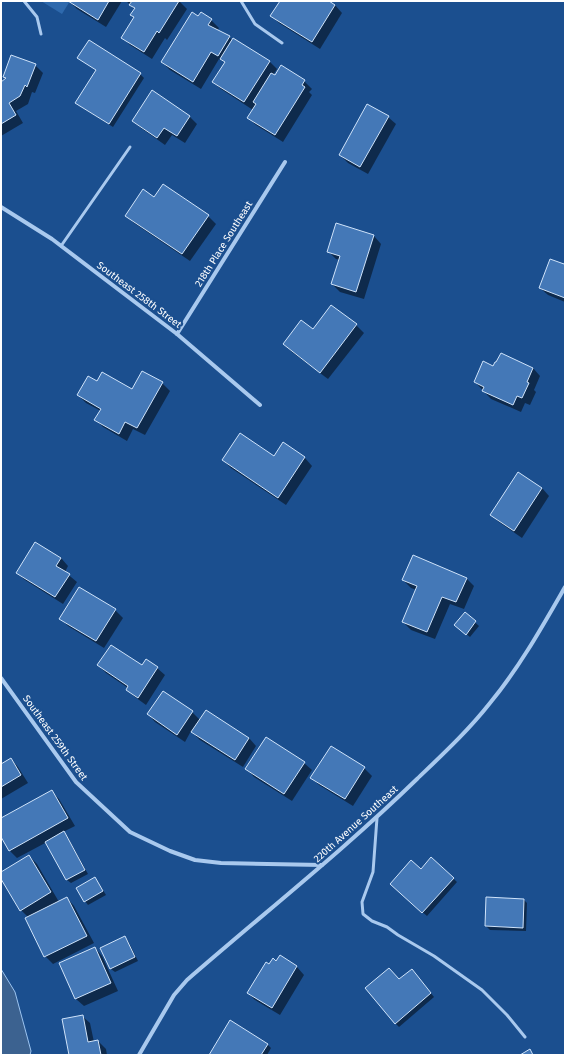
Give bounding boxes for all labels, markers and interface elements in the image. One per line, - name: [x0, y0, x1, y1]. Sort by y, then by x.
- street label: 218th Place Southeast: [193, 199, 256, 289]
- street label: Southeast 258th Street: [94, 259, 184, 331]
- street label: Southeast 259th Street: [20, 693, 90, 783]
- street label: 220th Avenue Southeast: [311, 783, 401, 865]

